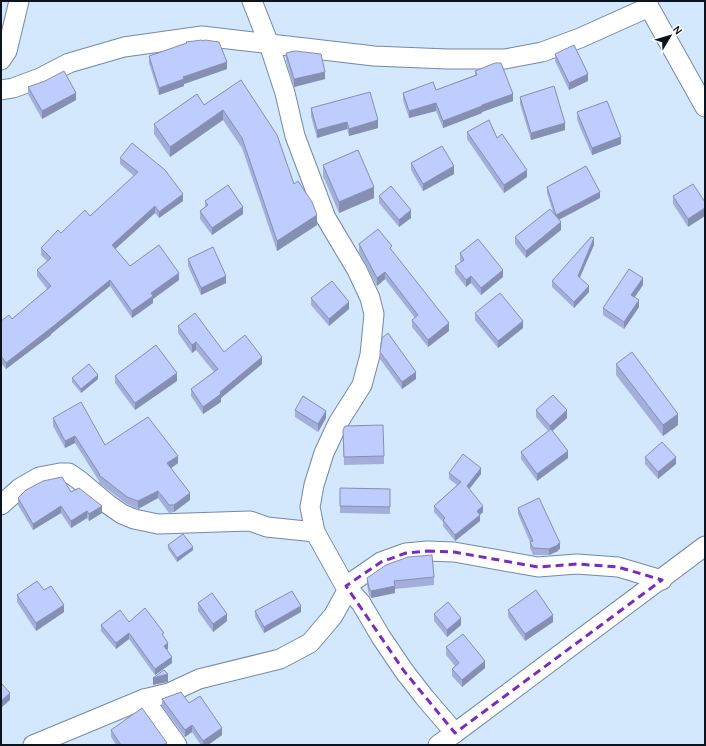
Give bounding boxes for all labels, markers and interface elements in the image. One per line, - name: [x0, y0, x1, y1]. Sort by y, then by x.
- north arrow: [650, 16, 690, 56]
- text: N: [670, 23, 685, 37]

